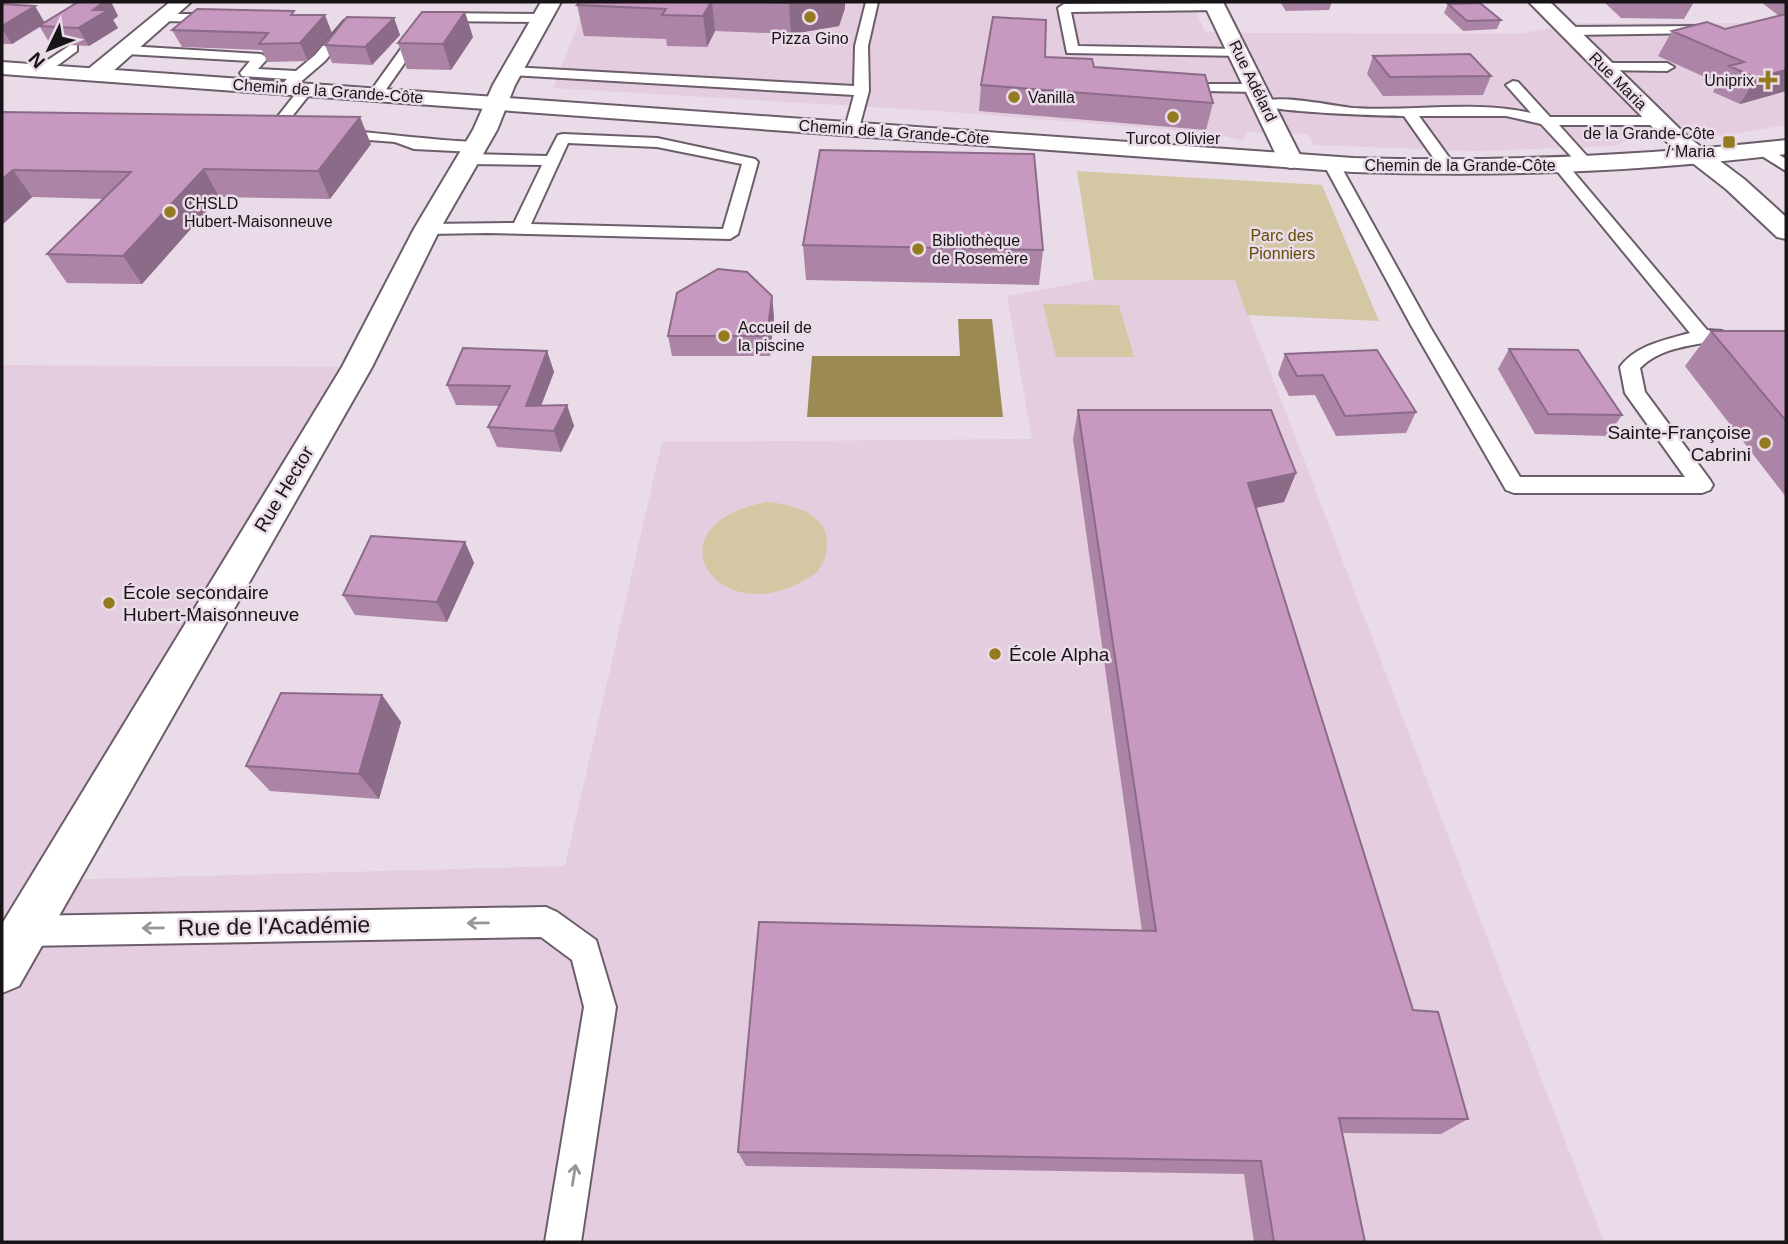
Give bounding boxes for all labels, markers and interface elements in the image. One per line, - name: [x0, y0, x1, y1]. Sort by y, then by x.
- marker: Pizza Gino: [802, 9, 818, 25]
- north arrow: [14, 14, 84, 84]
- place label: Pizza Gino: [771, 30, 849, 47]
- street label: Rue Adélard: [1226, 38, 1280, 124]
- text: N: [25, 48, 49, 72]
- street label: Rue Maria: [1586, 49, 1650, 113]
- place label: Uniprix: [1704, 72, 1754, 89]
- marker: Uniprix: [1760, 72, 1776, 88]
- street label: Chemin de la Grande-Côte: [232, 76, 424, 106]
- marker: Vanilla: [1006, 89, 1022, 105]
- place label: Vanilla: [1028, 89, 1075, 106]
- marker: Turcot Olivier: [1165, 109, 1181, 125]
- street label: Chemin de la Grande-Côte: [798, 117, 990, 147]
- place label: de la Grande-Côte / Maria: [1583, 125, 1715, 160]
- place label: Turcot Olivier: [1126, 130, 1221, 147]
- marker: de la Grande-Côte / Maria: [1721, 134, 1737, 150]
- street label: Chemin de la Grande-Côte: [1364, 157, 1556, 174]
- place label: CHSLD Hubert-Maisonneuve: [184, 195, 333, 230]
- marker: CHSLD Hubert-Maisonneuve: [162, 204, 178, 220]
- park label: Parc des Pionniers: [1249, 227, 1315, 262]
- place label: Bibliothèque de Rosemère: [932, 232, 1028, 267]
- marker: Bibliothèque de Rosemère: [910, 241, 926, 257]
- place label: Accueil de la piscine: [738, 319, 812, 354]
- marker: Accueil de la piscine: [716, 328, 732, 344]
- place label: Sainte-Françoise Cabrini: [1607, 422, 1751, 465]
- marker: Sainte-Françoise Cabrini: [1757, 435, 1773, 451]
- street label: Rue Hector: [250, 442, 318, 536]
- place label: École secondaire Hubert-Maisonneuve: [123, 582, 299, 625]
- marker: École secondaire Hubert-Maisonneuve: [101, 595, 117, 611]
- place label: École Alpha: [1009, 644, 1110, 665]
- marker: École Alpha: [987, 646, 1003, 662]
- street label: Rue de l'Académie: [178, 911, 370, 941]
- one-way arrow: [467, 916, 490, 930]
- one-way arrow: [141, 922, 164, 935]
- one-way arrow: [568, 1164, 581, 1187]

